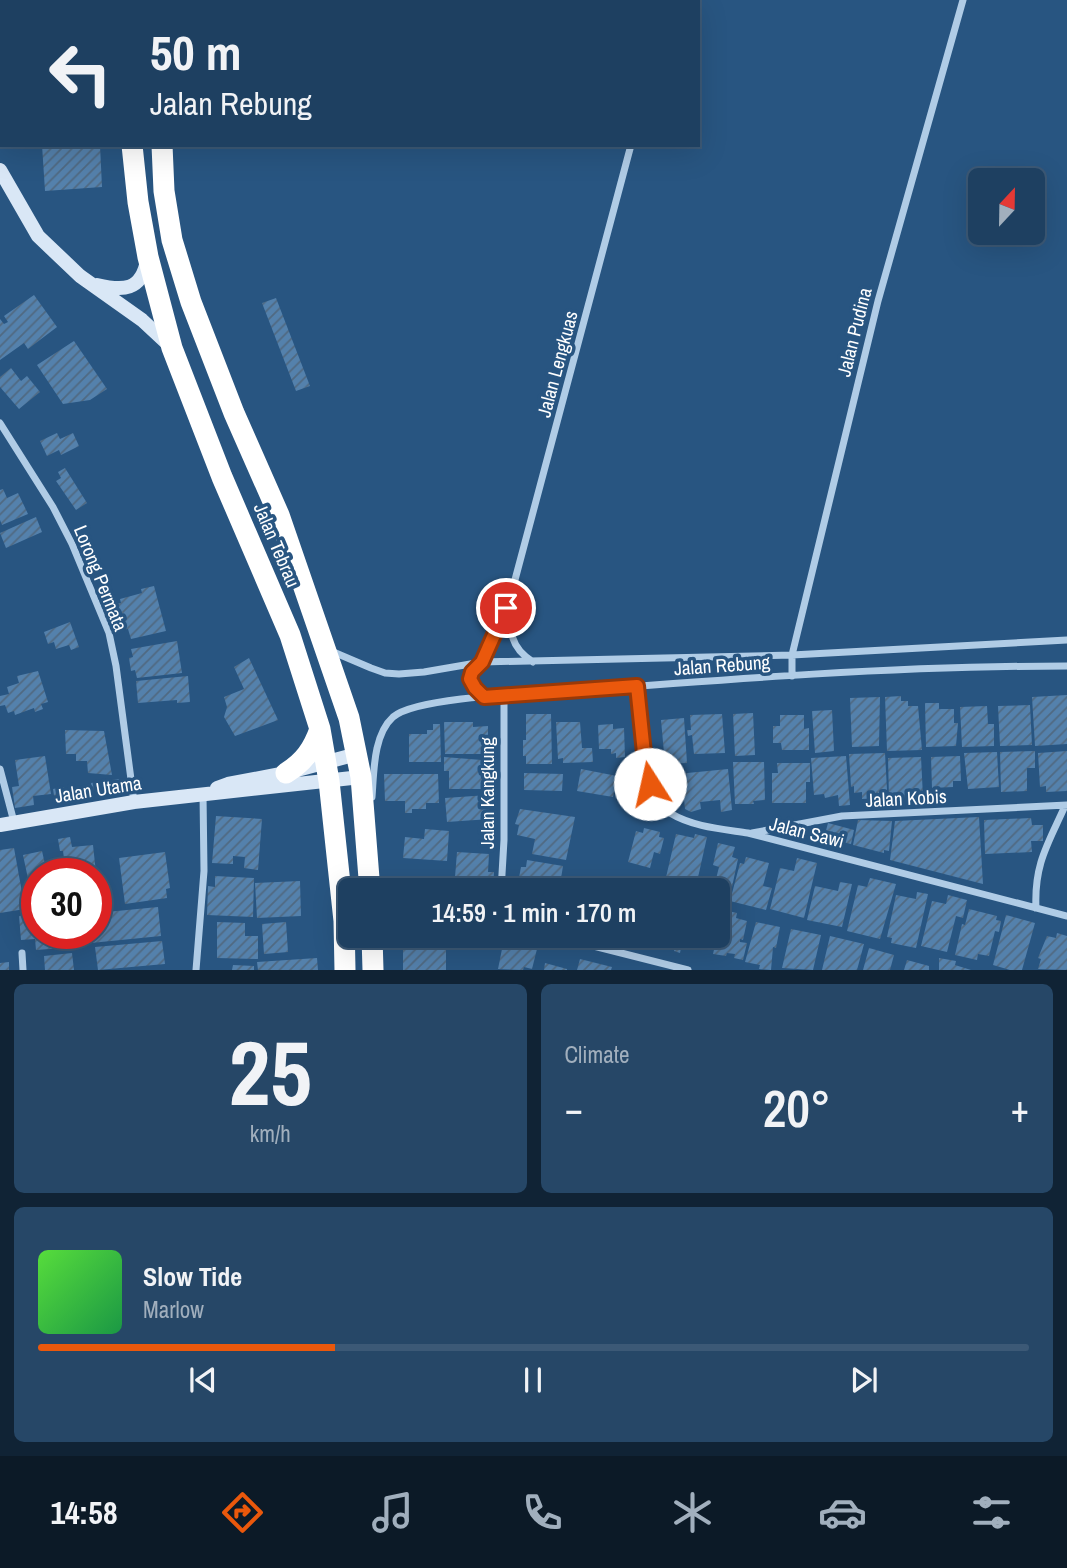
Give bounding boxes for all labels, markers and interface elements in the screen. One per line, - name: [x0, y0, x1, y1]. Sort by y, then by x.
- text: 50 m: [150, 19, 242, 85]
- icon: left: [35, 28, 126, 119]
- text: Jalan Rebung: [150, 82, 312, 125]
- north arrow: [968, 168, 1045, 245]
- map controls: [968, 168, 1045, 245]
- street label: Jalan Pudina: [830, 284, 878, 379]
- street label: Jalan Lengkuas: [530, 308, 584, 420]
- street label: Jalan Tebrau: [248, 499, 306, 591]
- street label: Lorong Permata: [68, 521, 134, 635]
- pin: [476, 578, 536, 638]
- icon: arrive: [487, 589, 525, 627]
- street label: Jalan Rebung: [673, 649, 771, 681]
- street label: Jalan Kangkung: [474, 737, 500, 849]
- position arrow: [613, 747, 687, 821]
- street label: Jalan Utama: [53, 769, 144, 809]
- street label: Jalan Kobis: [865, 783, 948, 813]
- street label: Jalan Sawi: [767, 810, 847, 854]
- speed limit sign: 30: [21, 858, 112, 949]
- text: 14:59 · 1 min · 170 m: [432, 895, 636, 930]
- text: 25: [229, 1011, 312, 1133]
- text: Climate: [565, 1039, 629, 1070]
- text: 20°: [763, 1073, 831, 1143]
- text: −: [565, 1083, 583, 1134]
- text: +: [1011, 1083, 1029, 1134]
- text: km/h: [250, 1118, 291, 1149]
- text: Slow Tide: [143, 1259, 242, 1294]
- text: Marlow: [143, 1294, 204, 1325]
- icon: previous: [184, 1361, 222, 1399]
- icon: pause: [514, 1361, 552, 1399]
- icon: next: [845, 1361, 883, 1399]
- icon: directions: [218, 1488, 267, 1537]
- icon: music: [368, 1488, 417, 1537]
- icon: phone: [518, 1488, 567, 1537]
- icon: climate: [668, 1488, 717, 1537]
- icon: car: [818, 1488, 867, 1537]
- icon: filters: [967, 1488, 1016, 1537]
- text: 14:58: [50, 1491, 118, 1534]

